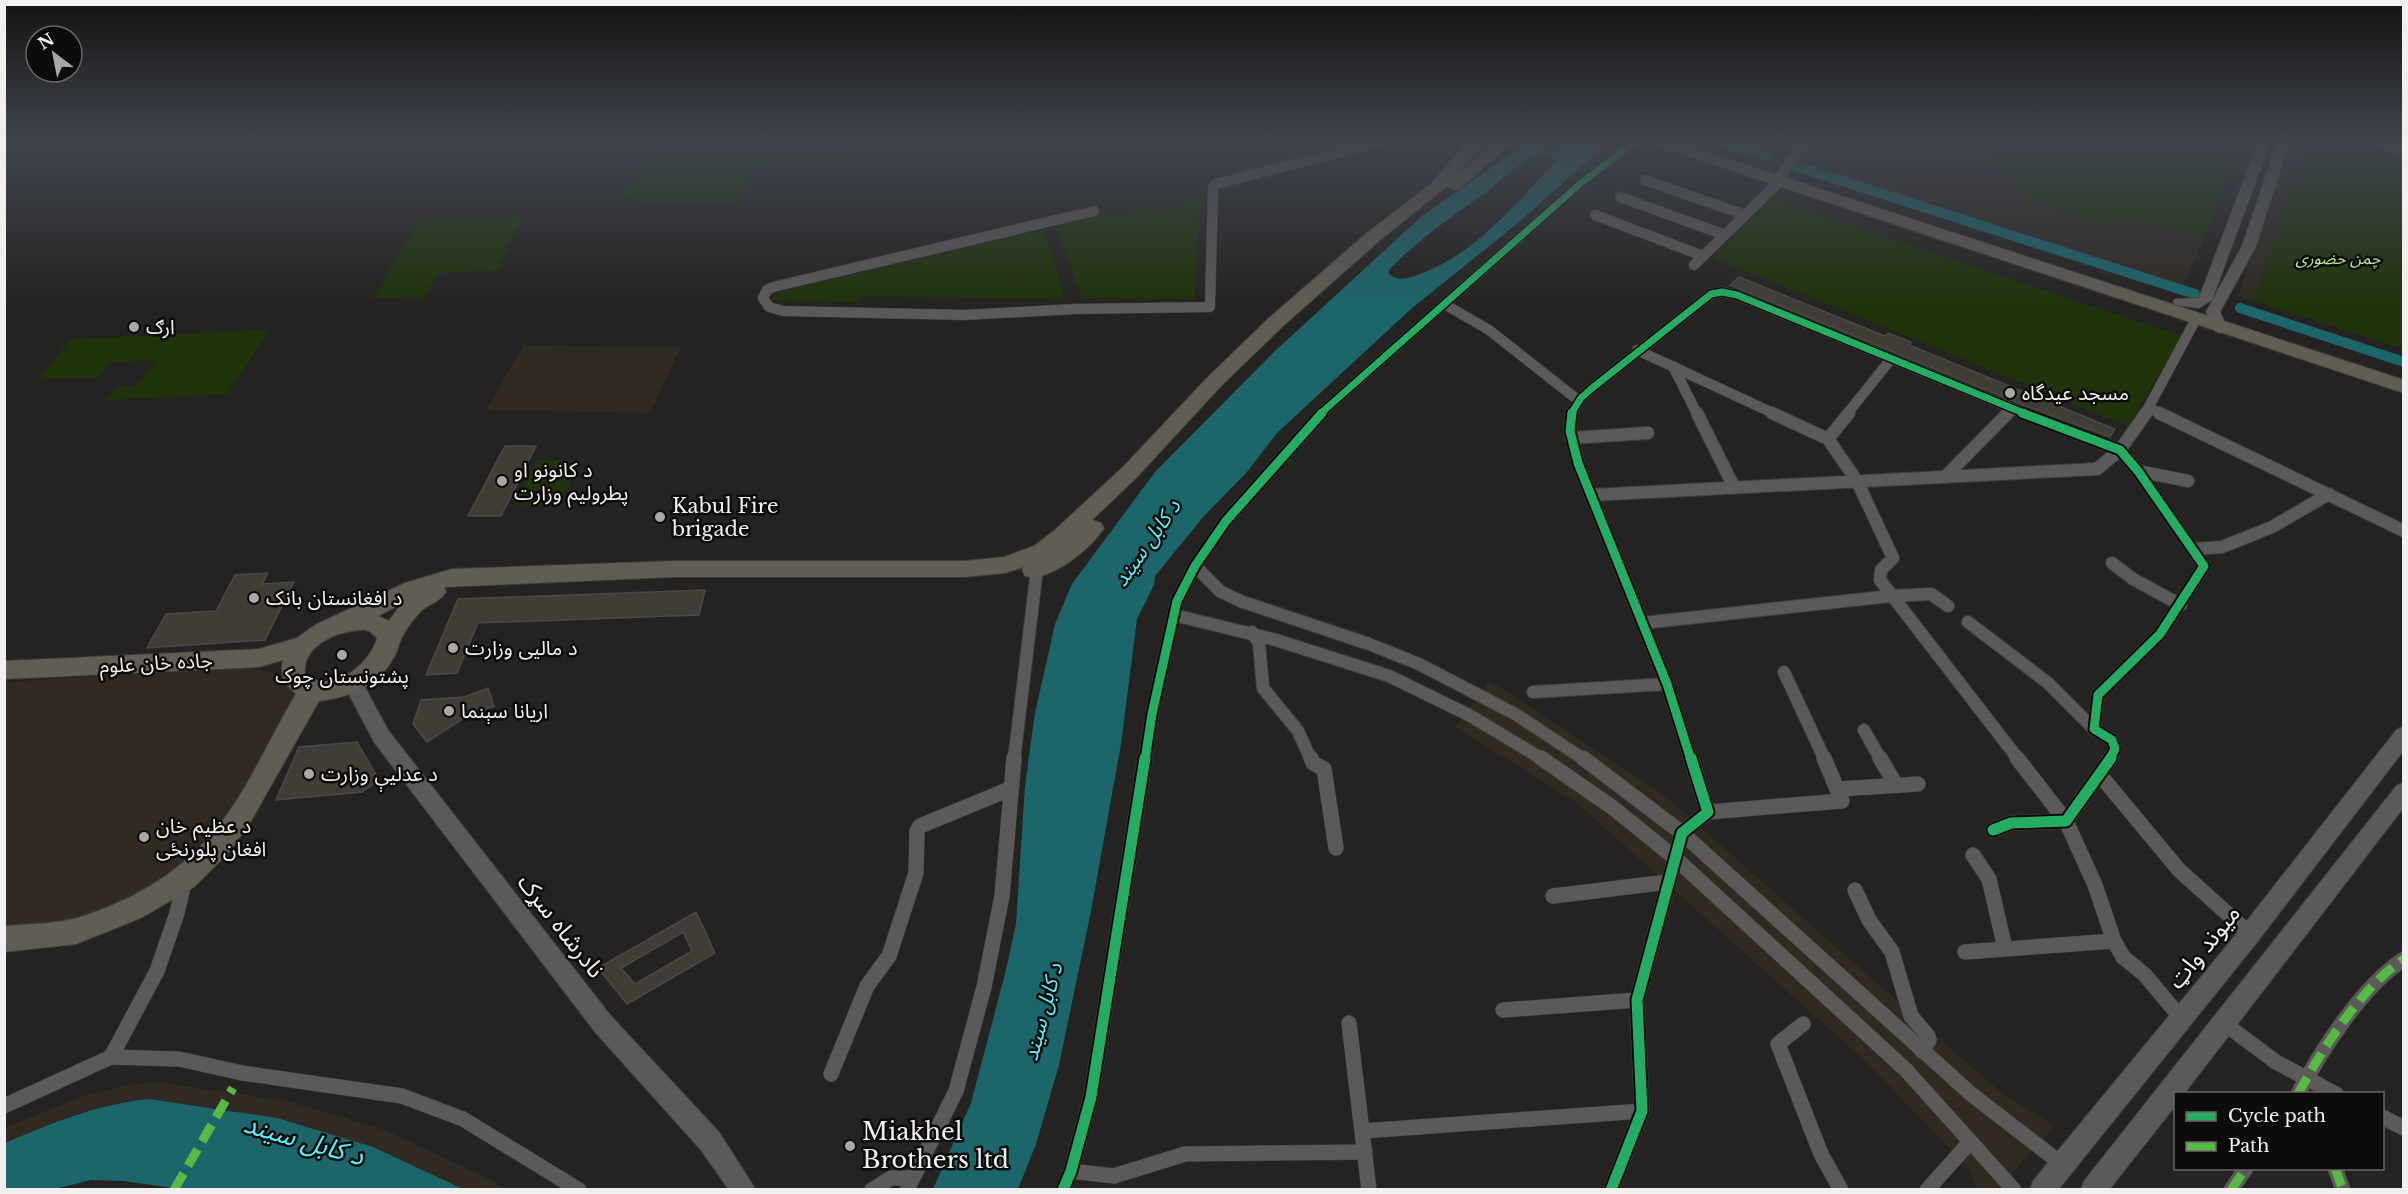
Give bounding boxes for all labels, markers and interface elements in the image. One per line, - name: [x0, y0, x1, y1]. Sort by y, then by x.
- north arrow: [24, 24, 84, 84]
- text: N: [34, 29, 58, 54]
- park label: چمن حضوری: [2296, 248, 2381, 269]
- place label: ارګ: [146, 315, 175, 339]
- marker: ارګ: [127, 320, 141, 334]
- place label: مسجد عیدگاه: [2022, 381, 2129, 405]
- marker: مسجد عیدگاه: [2003, 386, 2017, 400]
- place label: د کانونو او پطرولیم وزارت: [514, 458, 628, 508]
- marker: د کانونو او پطرولیم وزارت: [495, 474, 509, 488]
- place label: Kabul Fire brigade: [671, 494, 778, 541]
- water label: د کابل سيند: [1108, 494, 1187, 591]
- marker: Kabul Fire brigade: [653, 510, 667, 524]
- place label: د افغانستان بانک: [266, 586, 402, 610]
- marker: د افغانستان بانک: [247, 591, 261, 605]
- place label: د مالیی وزارت: [465, 636, 577, 660]
- marker: د مالیی وزارت: [446, 641, 460, 655]
- street label: جادہ خان علوم: [99, 648, 213, 681]
- marker: پشتونستان چوک: [335, 648, 349, 662]
- place label: پشتونستان چوک: [275, 664, 409, 689]
- place label: اريانا سېنما: [461, 699, 548, 724]
- marker: اريانا سېنما: [442, 704, 456, 718]
- place label: د عدلیې وزارت: [321, 762, 438, 792]
- marker: د عدلیې وزارت: [302, 767, 316, 781]
- place label: د عظیم خان افغان پلورنځی: [156, 814, 266, 862]
- marker: د عظیم خان افغان پلورنځی: [137, 830, 151, 844]
- street label: نادرشاه سړک: [512, 868, 611, 983]
- street label: میوند واټ: [2161, 899, 2246, 994]
- water label: د کابل سيند: [1018, 959, 1069, 1064]
- legend: [2174, 1092, 2384, 1170]
- text: Cycle path: [2228, 1105, 2326, 1127]
- water label: د کابل سيند: [240, 1108, 368, 1173]
- place label: Miakhel Brothers ltd: [862, 1117, 1009, 1174]
- text: Path: [2228, 1135, 2269, 1157]
- marker: Miakhel Brothers ltd: [843, 1139, 857, 1153]

